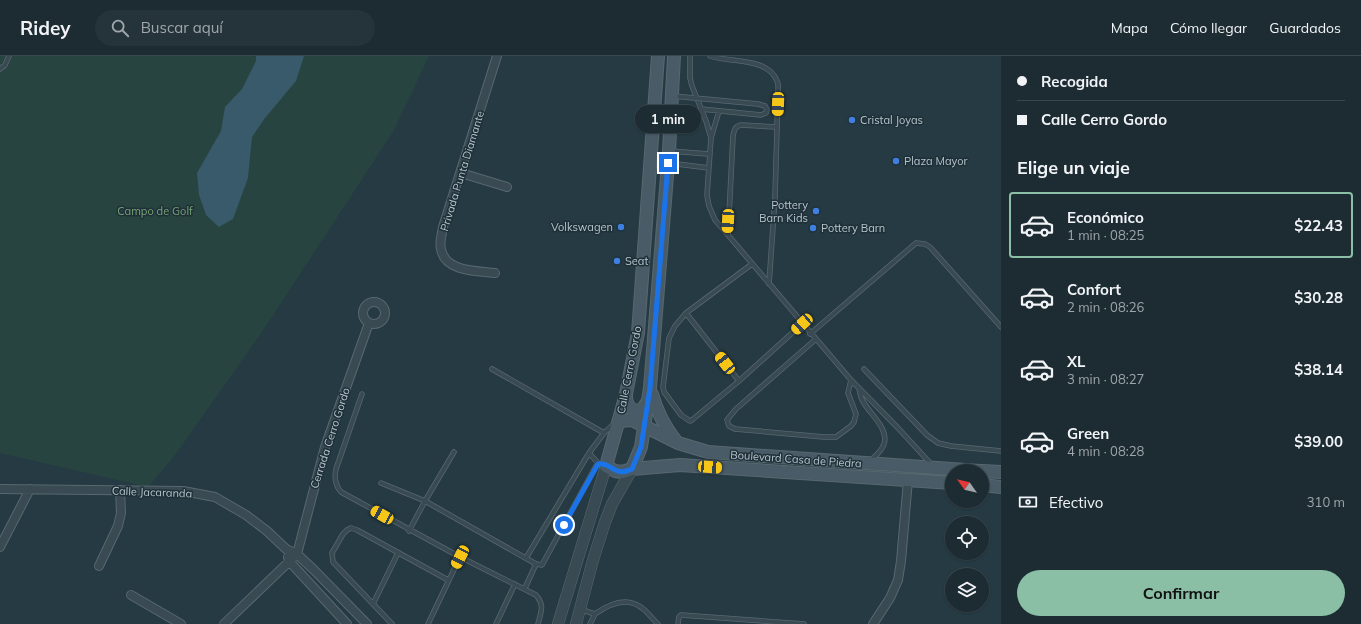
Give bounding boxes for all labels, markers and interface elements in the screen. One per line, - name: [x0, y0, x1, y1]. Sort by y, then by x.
- search box: [95, 10, 375, 46]
- text: Ridey: [20, 16, 71, 40]
- icon: search: [109, 17, 131, 39]
- text: Buscar aquí: [141, 18, 223, 37]
- text: Mapa: [1111, 19, 1148, 37]
- text: Cómo llegar: [1170, 19, 1247, 37]
- text: Guardados: [1269, 19, 1341, 37]
- text: Recogida: [1041, 72, 1108, 91]
- car: [772, 92, 784, 116]
- callout: 1 min: [635, 105, 701, 133]
- street label: Privada Punta Diamante: [437, 109, 487, 233]
- text: Calle Cerro Gordo: [1041, 110, 1167, 129]
- text: 1 min: [651, 111, 685, 127]
- place label: Cristal Joyas: [860, 113, 923, 127]
- marker: Cristal Joyas: [847, 115, 857, 125]
- route end: [659, 154, 677, 172]
- place label: Plaza Mayor: [904, 154, 968, 168]
- marker: Plaza Mayor: [891, 156, 901, 166]
- text: Elige un viaje: [1017, 156, 1130, 179]
- place label: Pottery Barn Kids: [759, 198, 808, 225]
- park label: Campo de Golf: [117, 204, 193, 218]
- marker: Pottery Barn Kids: [811, 206, 821, 216]
- icon: car: [1019, 207, 1055, 243]
- text: Económico: [1067, 208, 1144, 227]
- car: [721, 209, 735, 233]
- text: $22.43: [1294, 216, 1343, 235]
- place label: Volkswagen: [551, 220, 613, 234]
- place label: Pottery Barn: [821, 221, 885, 235]
- marker: Volkswagen: [616, 222, 626, 232]
- marker: Pottery Barn: [808, 223, 818, 233]
- text: 1 min · 08:25: [1067, 227, 1144, 243]
- place label: Seat: [625, 254, 648, 268]
- marker: Seat: [612, 256, 622, 266]
- icon: car: [1019, 279, 1055, 315]
- text: Confort: [1067, 280, 1121, 299]
- text: $30.28: [1294, 288, 1343, 307]
- text: 2 min · 08:26: [1067, 299, 1144, 315]
- car: [789, 312, 815, 336]
- street label: Calle Cerro Gordo: [614, 325, 644, 415]
- car: [713, 350, 737, 376]
- icon: car: [1019, 351, 1055, 387]
- text: XL: [1067, 352, 1085, 371]
- text: $38.14: [1294, 360, 1343, 379]
- text: 3 min · 08:27: [1067, 371, 1144, 387]
- street label: Cerrada Cerro Gordo: [307, 386, 353, 490]
- icon: car: [1019, 423, 1055, 459]
- text: Green: [1067, 424, 1109, 443]
- text: $39.00: [1294, 432, 1343, 451]
- text: 4 min · 08:28: [1067, 443, 1144, 459]
- street label: Boulevard Casa de Piedra: [730, 447, 862, 471]
- car: [698, 460, 722, 474]
- north arrow: [945, 464, 989, 508]
- map controls: [945, 464, 989, 612]
- street label: Calle Jacaranda: [112, 484, 192, 500]
- icon: cash: [1017, 491, 1039, 513]
- text: Efectivo: [1049, 493, 1103, 512]
- text: 310 m: [1307, 494, 1345, 510]
- car: [369, 504, 395, 526]
- route start: [555, 516, 573, 534]
- button: locate: [945, 516, 989, 560]
- car: [449, 544, 471, 570]
- button: layers: [945, 568, 989, 612]
- button: Confirmar: [1017, 570, 1345, 616]

